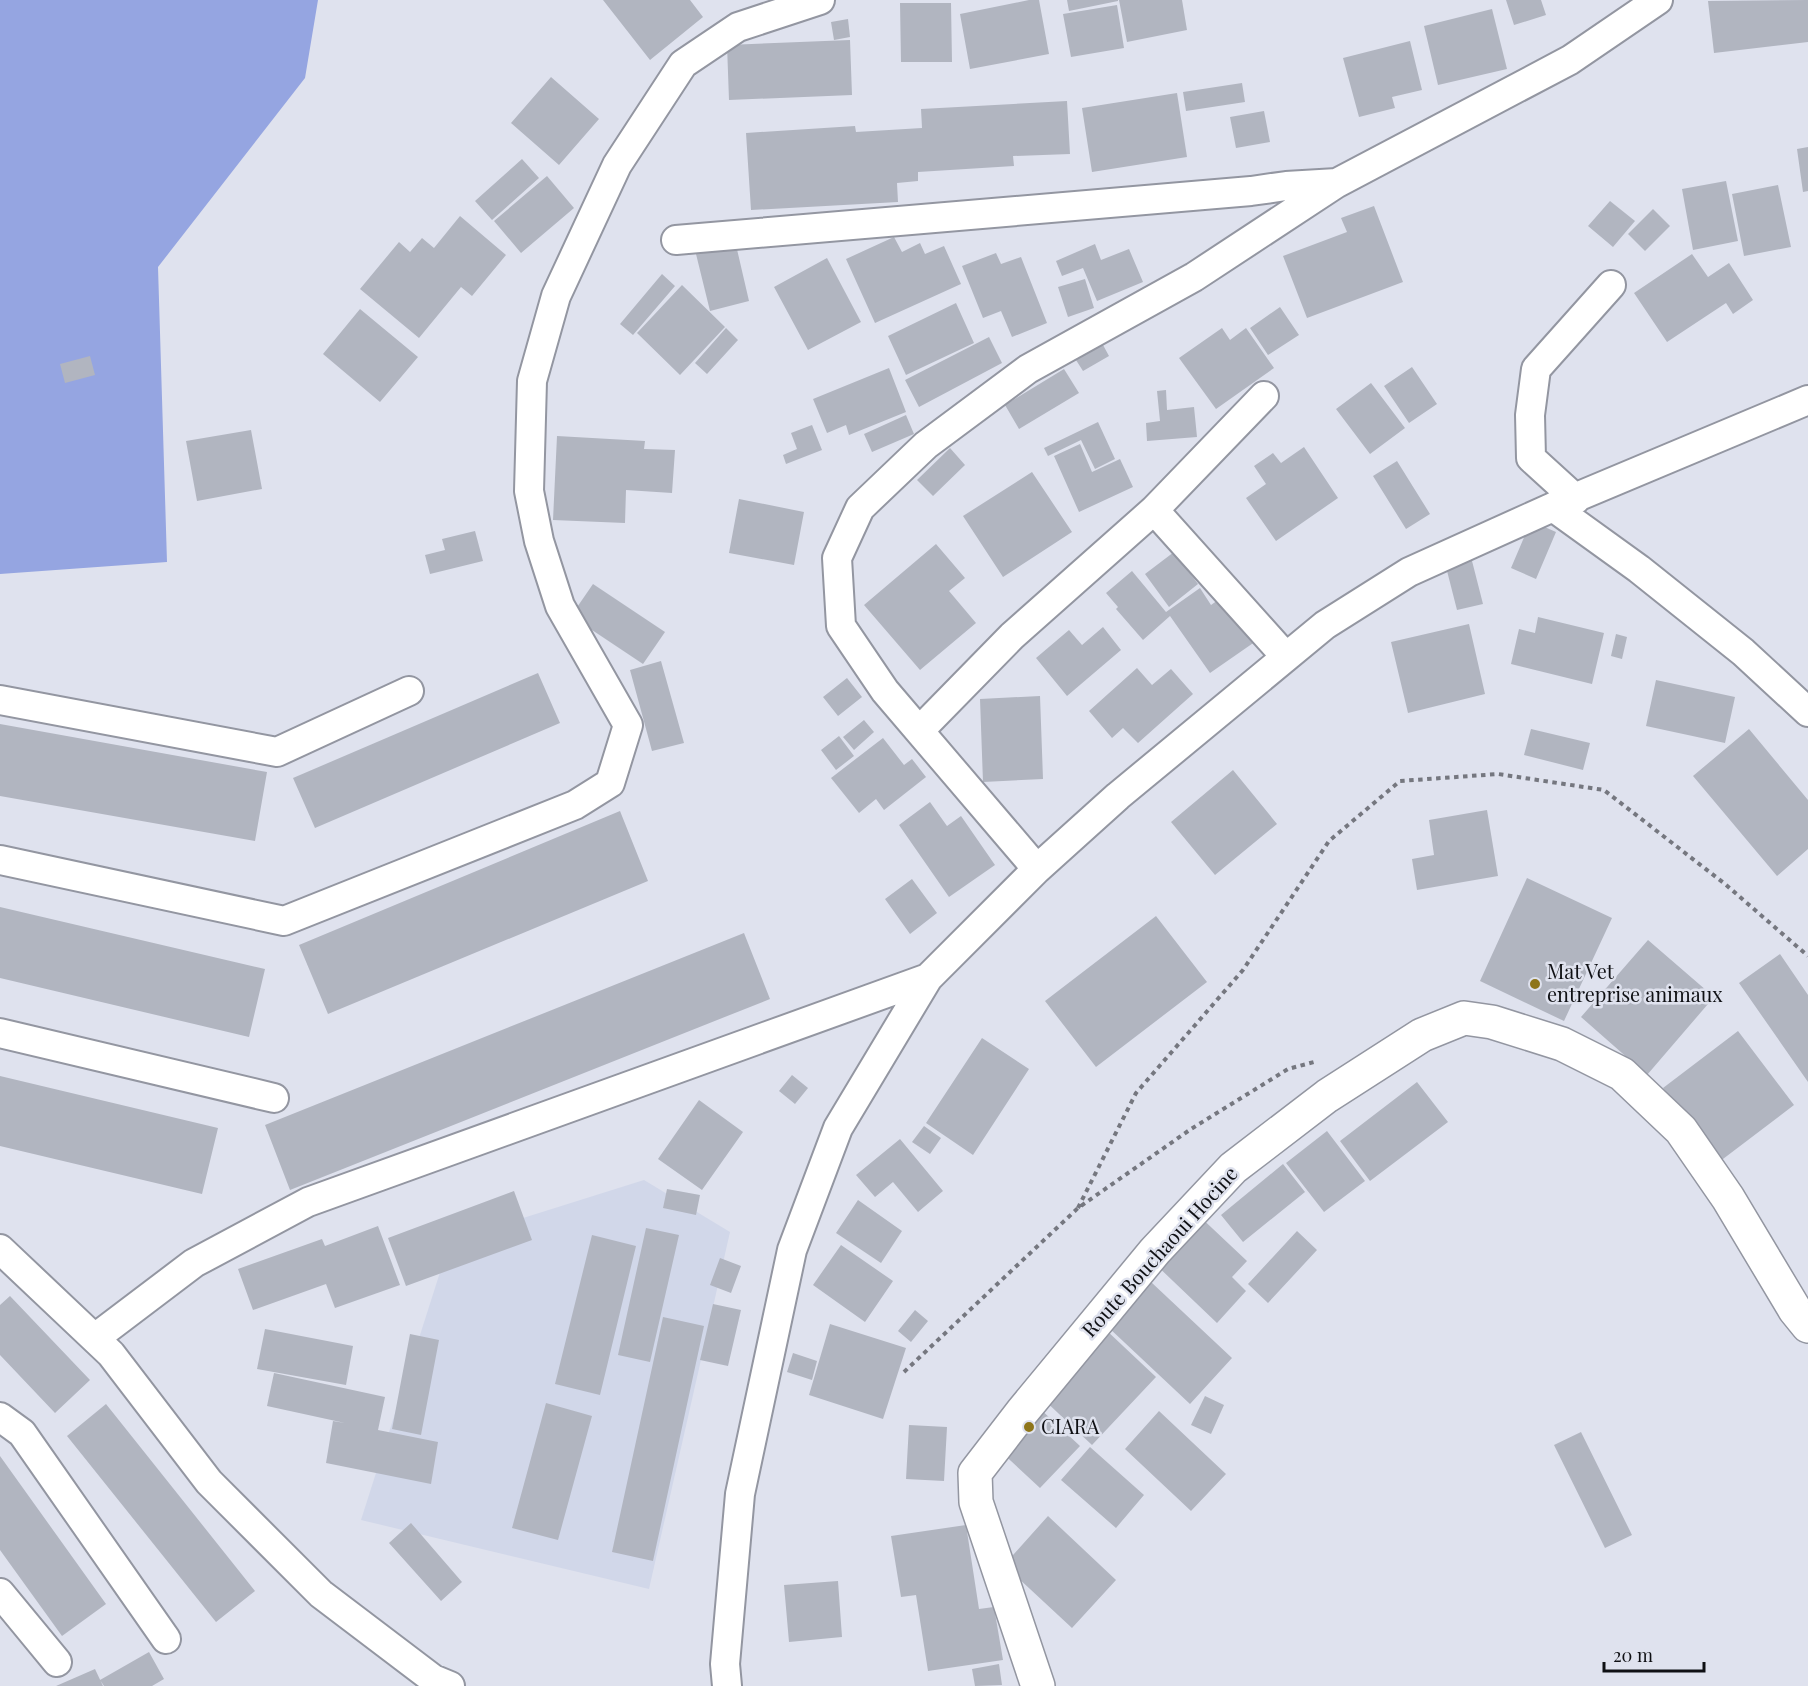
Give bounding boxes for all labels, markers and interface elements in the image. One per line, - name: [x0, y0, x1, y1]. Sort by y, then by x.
- place label: Mat Vet entreprise animaux: [1547, 957, 1723, 1007]
- marker: Mat Vet entreprise animaux: [1528, 977, 1542, 991]
- street label: Route Bouchaoui Hocine: [1075, 1160, 1243, 1342]
- place label: CIARA: [1041, 1412, 1100, 1439]
- marker: CIARA: [1022, 1420, 1036, 1434]
- scale bar: [1604, 1635, 1704, 1673]
- text: 20 m: [1613, 1643, 1653, 1667]

